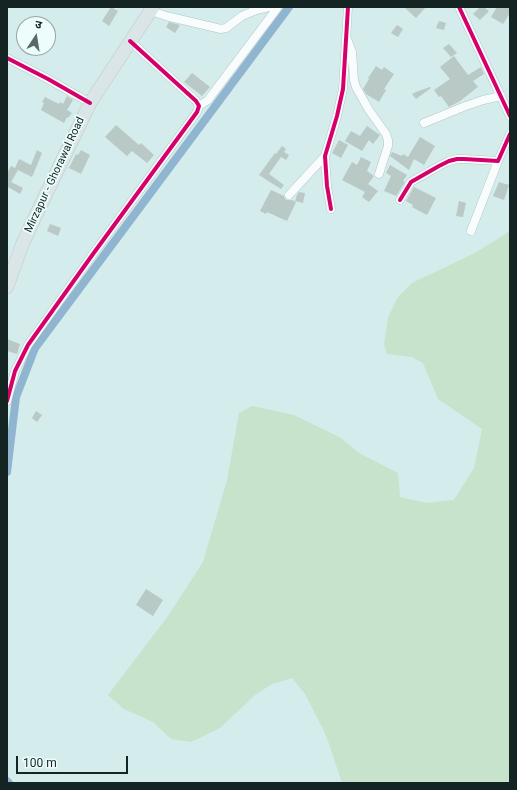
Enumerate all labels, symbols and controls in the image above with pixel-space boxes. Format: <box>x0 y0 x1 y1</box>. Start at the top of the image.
north arrow <box>16 16 56 56</box>
text: उ <box>34 18 43 32</box>
street label: Mirzapur - Ghorawal Road <box>22 115 88 235</box>
scale bar <box>18 748 130 774</box>
text: 100 m <box>23 756 57 770</box>

